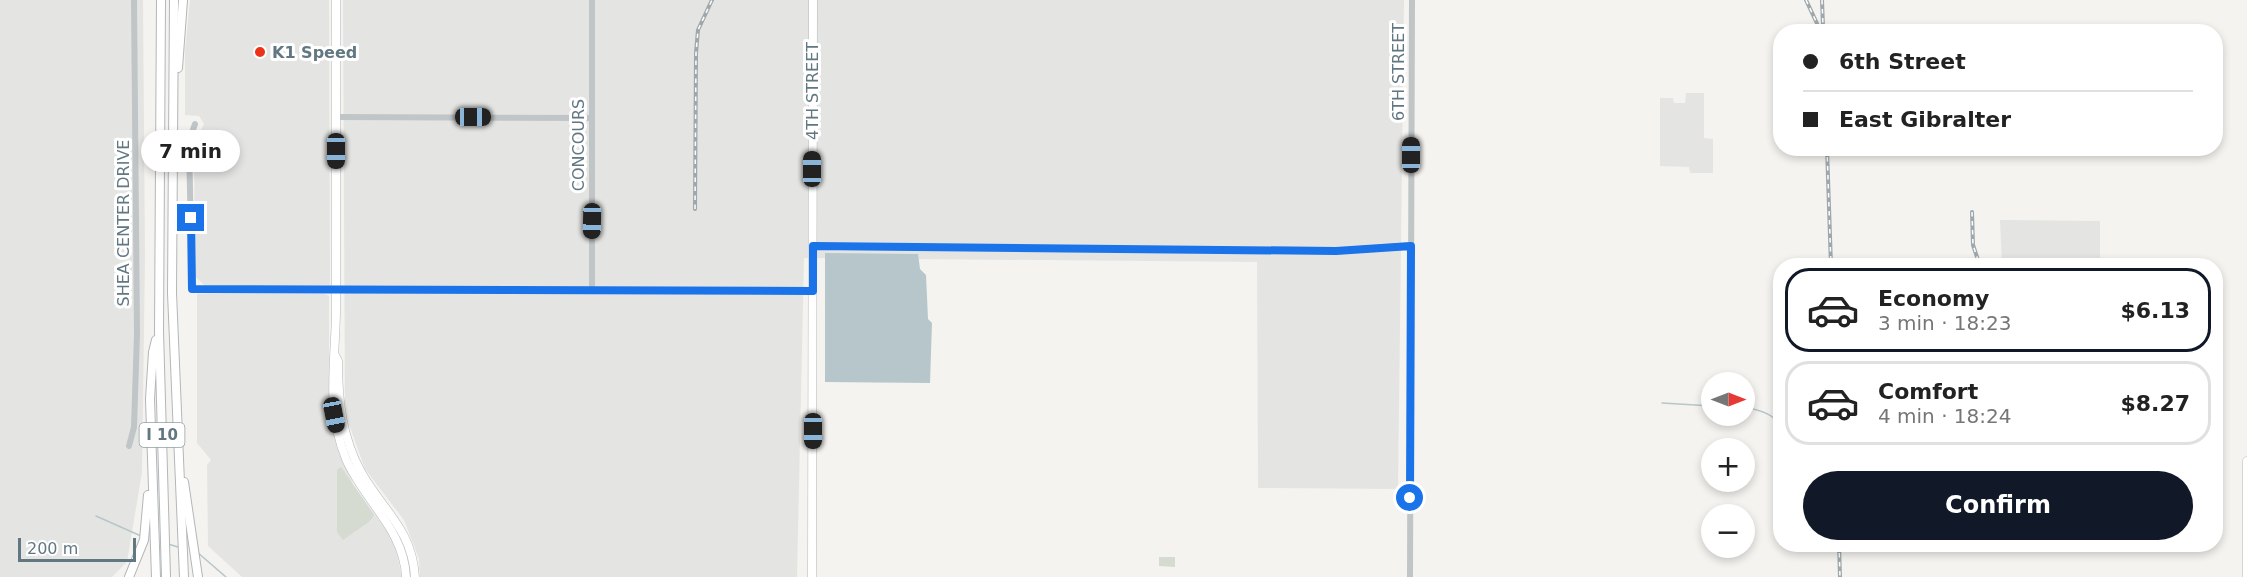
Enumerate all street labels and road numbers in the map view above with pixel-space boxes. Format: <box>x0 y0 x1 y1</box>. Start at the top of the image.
street label: 6TH STREET <box>1389 23 1408 121</box>
street label: 4TH STREET <box>803 42 822 140</box>
street label: CONCOURS <box>569 99 588 191</box>
street label: SHEA CENTER DRIVE <box>114 140 133 306</box>
road number: I 10 <box>140 423 184 447</box>

